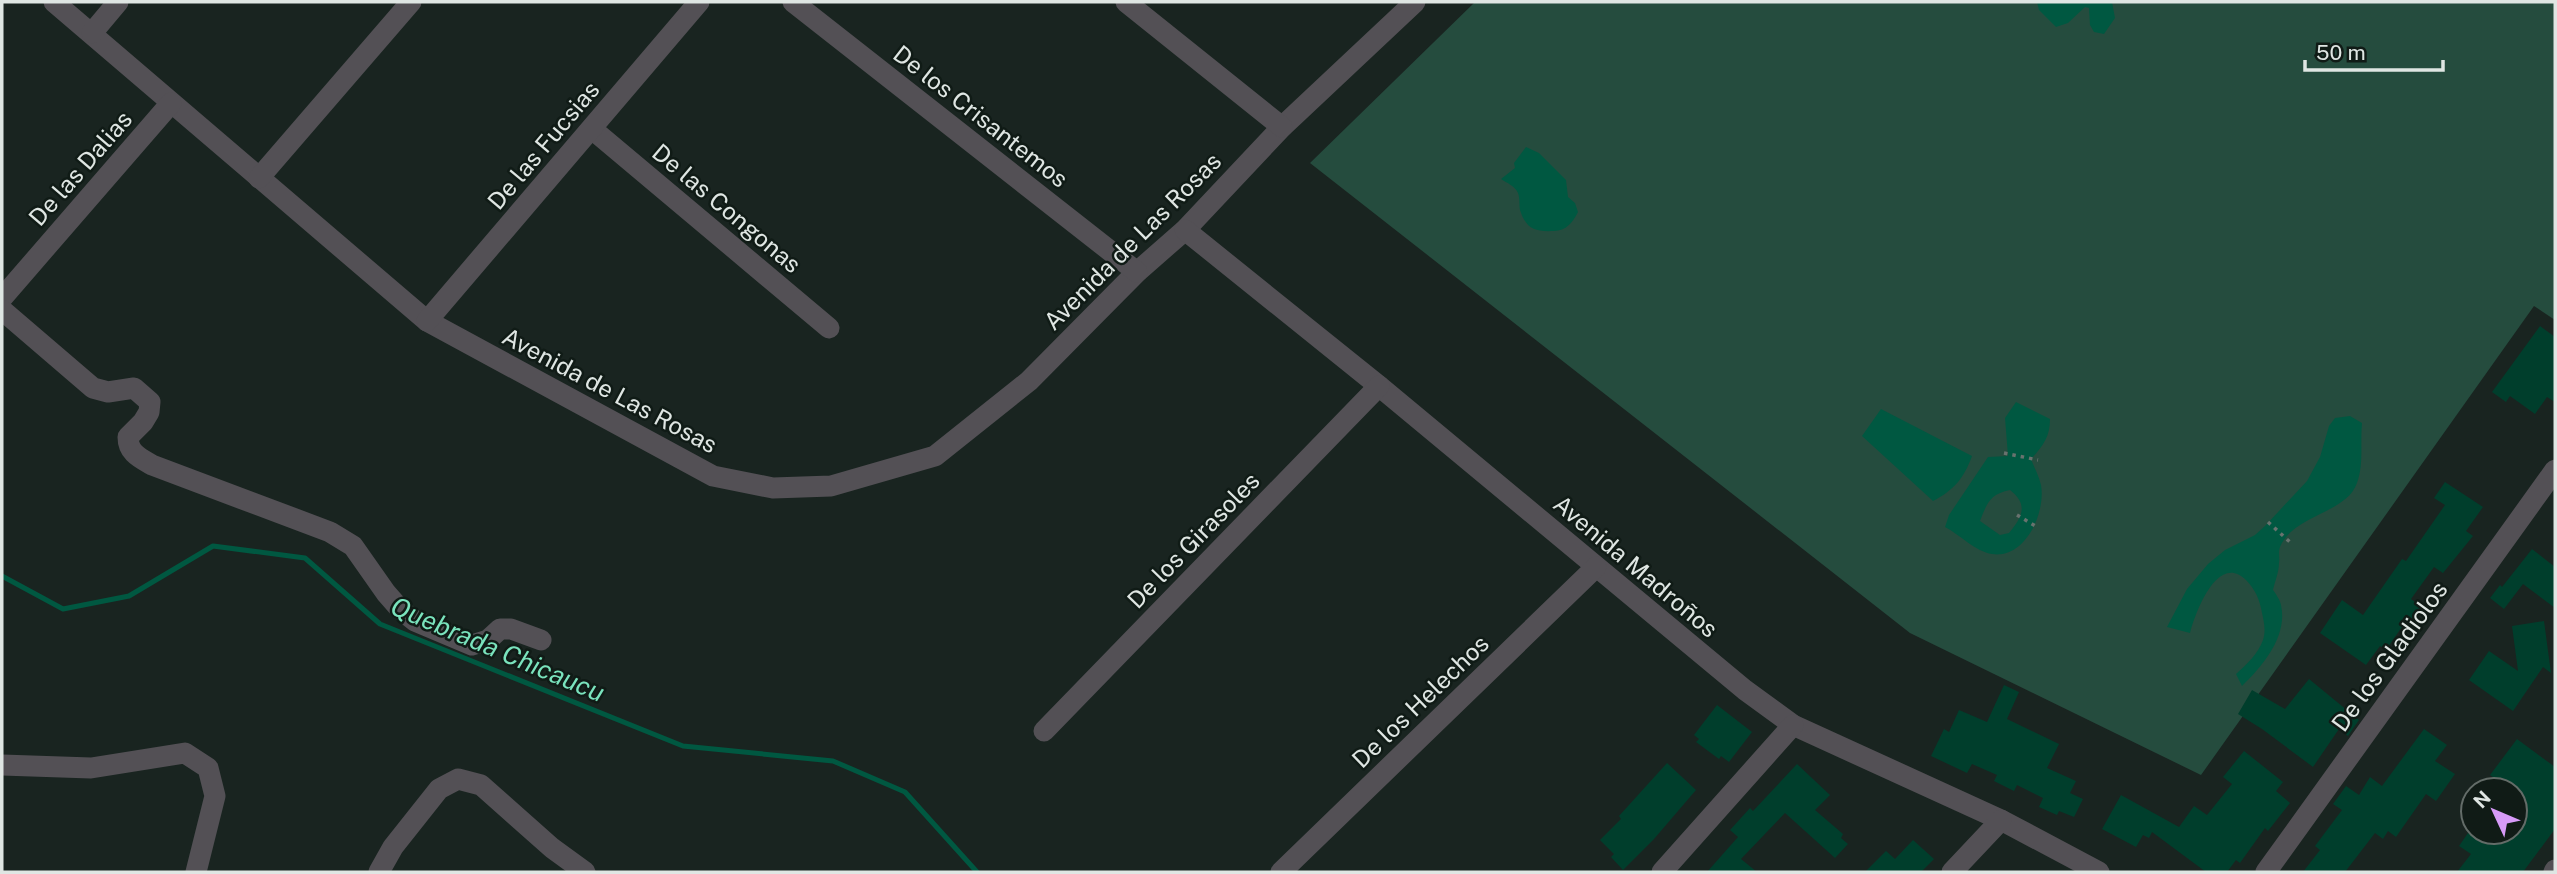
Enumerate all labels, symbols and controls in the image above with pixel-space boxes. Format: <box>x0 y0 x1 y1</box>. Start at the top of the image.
scale bar <box>2305 28 2443 72</box>
street label: De los Crisantemos <box>888 39 1074 193</box>
text: 50 m <box>2316 40 2366 65</box>
street label: De las Fucsias <box>481 75 605 215</box>
street label: De las Dalias <box>23 105 137 231</box>
street label: De las Congonas <box>647 138 807 278</box>
street label: Avenida de Las Rosas <box>1038 147 1226 335</box>
street label: Avenida de Las Rosas <box>498 322 722 458</box>
street label: De los Girasoles <box>1121 466 1265 614</box>
street label: Avenida Madroños <box>1548 489 1724 643</box>
street label: De los Gladiolos <box>2325 576 2453 736</box>
water label: Quebrada Chicaucu <box>386 590 610 708</box>
street label: De los Helechos <box>1346 629 1494 773</box>
north arrow <box>2459 776 2529 846</box>
text: N <box>2469 786 2495 812</box>

